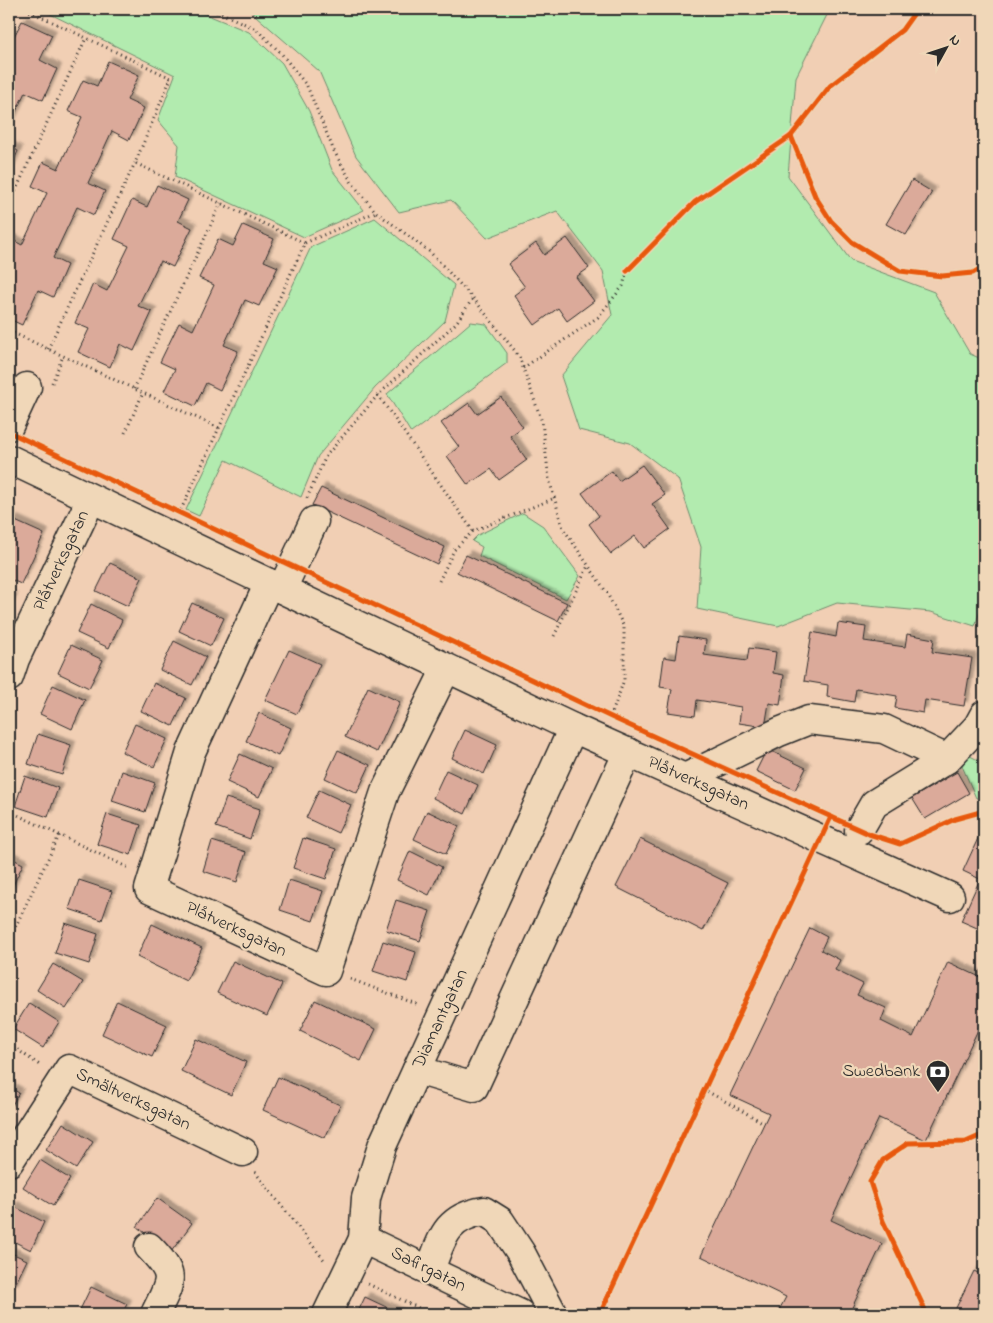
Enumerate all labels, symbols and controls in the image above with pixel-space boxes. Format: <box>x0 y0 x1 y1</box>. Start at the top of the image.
north arrow <box>920 22 970 72</box>
text: N <box>944 30 966 51</box>
street label: Plåtverksgatan <box>27 506 98 616</box>
street label: Plåtverksgatan <box>643 750 753 819</box>
street label: Plåtverksgatan <box>181 895 291 966</box>
street label: Diamantgatan <box>406 965 476 1074</box>
place label: Swedbank <box>842 1059 920 1085</box>
bank icon: Swedbank <box>925 1059 951 1093</box>
street label: Smältverksgatan <box>71 1062 195 1139</box>
street label: Safirgatan <box>385 1241 470 1300</box>

